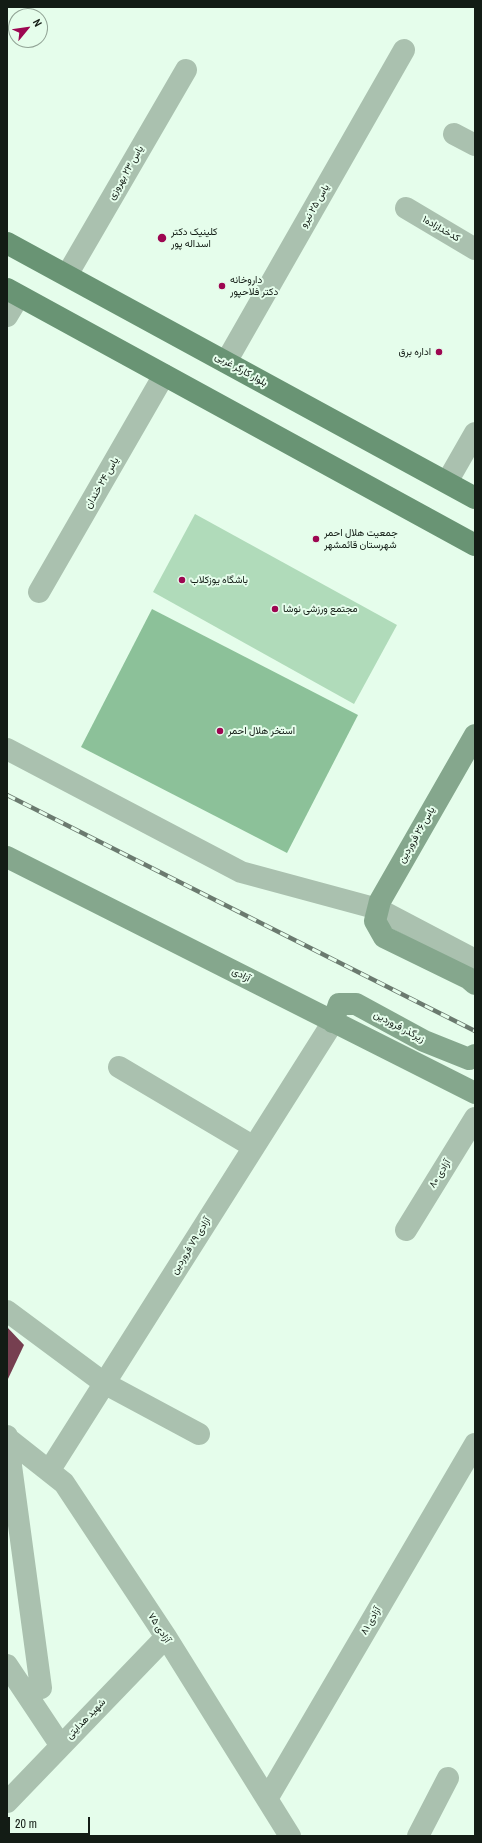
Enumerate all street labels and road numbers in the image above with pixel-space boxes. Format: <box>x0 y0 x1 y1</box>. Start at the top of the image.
street label: یاس ۲۳ بهروزی <box>106 144 146 202</box>
street label: یاس ۲۵ نیرو <box>298 182 332 230</box>
street label: کدخدازاده۱ <box>420 213 462 245</box>
street label: بلوار کارگر غربی <box>213 351 269 389</box>
street label: یاس ۲۴ خندان <box>82 455 122 511</box>
street label: یاس ۲۶ فروردین <box>396 805 438 865</box>
street label: آزادی <box>230 965 252 985</box>
street label: زیرگذر فروردین <box>371 1009 427 1045</box>
street label: آزادی ۸۰ <box>427 1157 453 1191</box>
street label: آزادی ۷۹ فروردین <box>169 1215 213 1277</box>
street label: آزادی ۸۱ <box>358 1605 384 1637</box>
street label: آزادی ۷۵ <box>145 1611 173 1645</box>
street label: شهید هدایتی <box>64 1696 108 1742</box>

